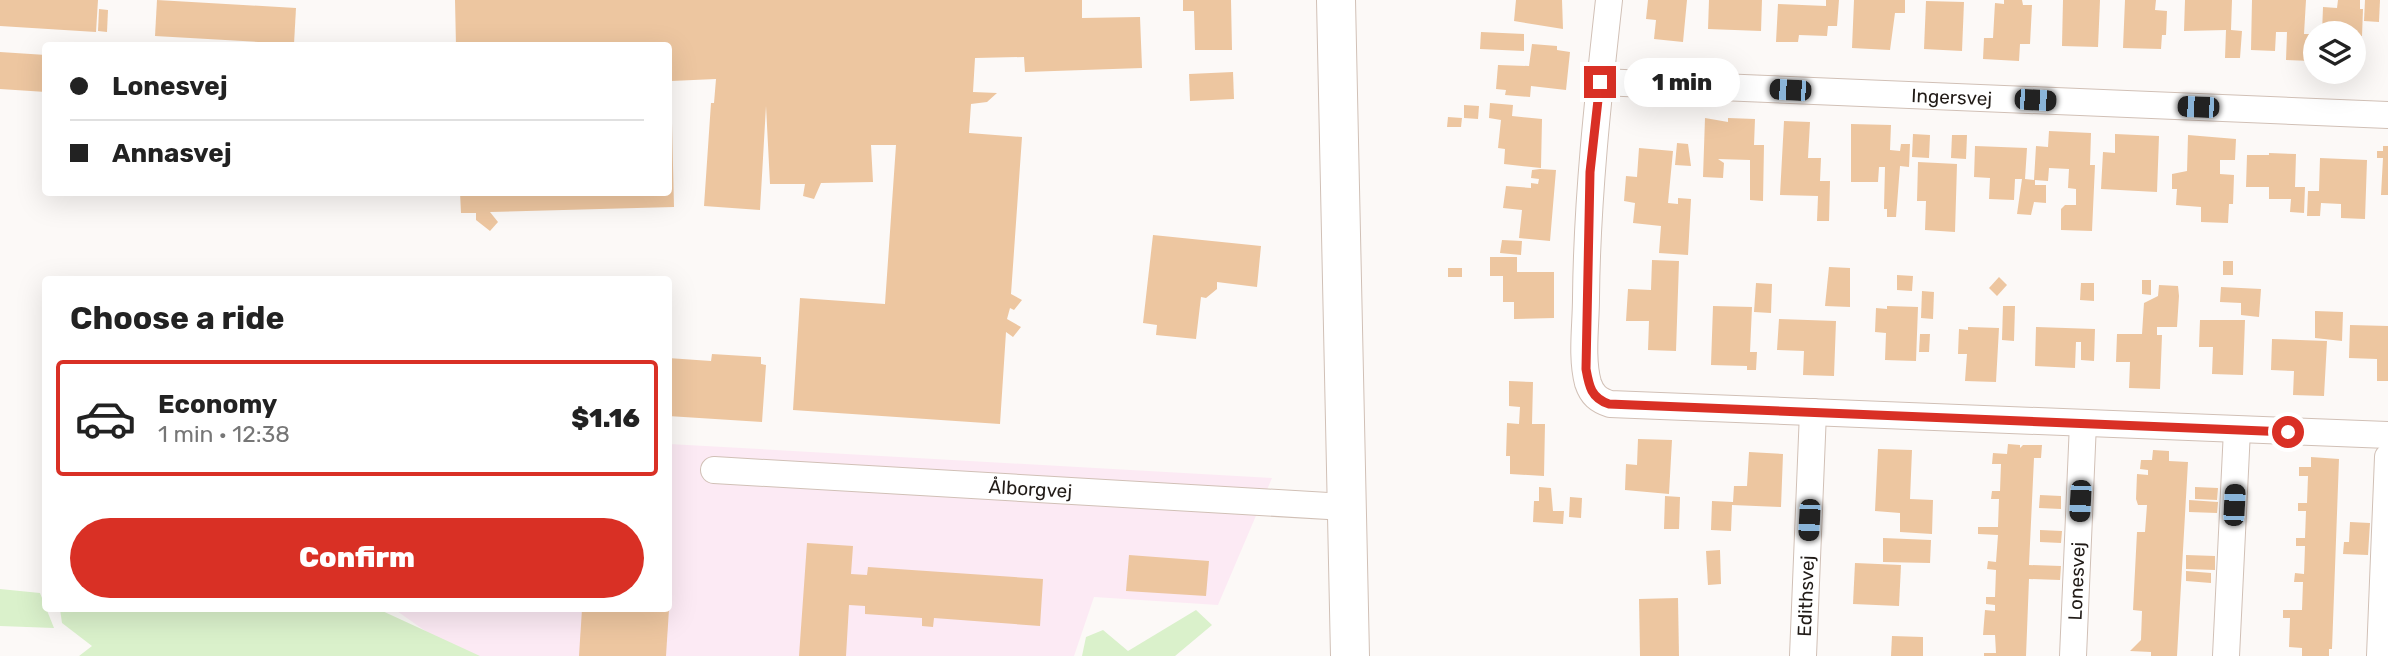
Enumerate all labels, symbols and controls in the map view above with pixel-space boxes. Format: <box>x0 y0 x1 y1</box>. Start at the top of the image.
map controls <box>2303 21 2366 84</box>
button: layers <box>2303 21 2366 84</box>
callout: 1 min <box>1624 57 1740 106</box>
route end <box>1584 66 1616 98</box>
text: 1 min <box>1652 68 1712 96</box>
text: Lonesvej <box>112 71 228 102</box>
car <box>1769 78 1812 102</box>
street label: Ingersvej <box>1911 84 1993 110</box>
car <box>2014 88 2057 112</box>
car <box>2177 96 2220 118</box>
text: Annasvej <box>112 138 232 169</box>
text: Choose a ride <box>70 299 284 337</box>
icon: car <box>74 387 137 450</box>
text: Economy <box>158 389 277 420</box>
text: $1.16 <box>571 403 640 434</box>
route start <box>2272 416 2304 448</box>
text: 1 min · 12:38 <box>158 420 290 448</box>
street label: Ålborgvej <box>988 475 1073 503</box>
car <box>2069 479 2092 523</box>
car <box>2223 483 2246 527</box>
car <box>1798 498 1821 542</box>
button: Confirm <box>70 518 644 598</box>
street label: Lonesvej <box>2064 541 2090 621</box>
street label: Edithsvej <box>1793 555 1819 637</box>

